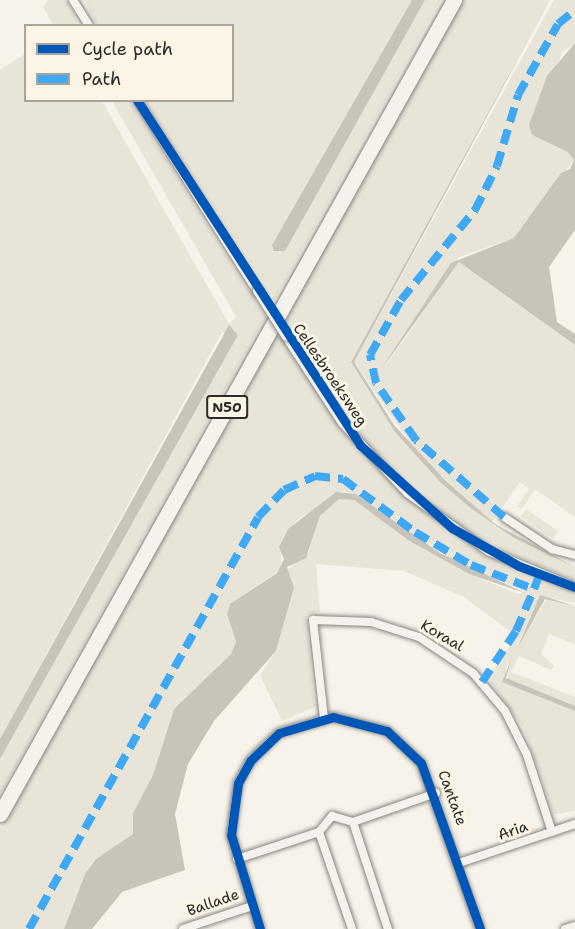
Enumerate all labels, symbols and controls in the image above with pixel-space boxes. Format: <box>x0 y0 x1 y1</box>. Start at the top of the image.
legend <box>24 24 234 102</box>
text: Cycle path <box>82 37 173 61</box>
text: Path <box>82 67 121 91</box>
street label: Cellesbroeksweg <box>289 320 371 430</box>
road number: N50 <box>206 396 248 418</box>
street label: Koraal <box>417 616 467 656</box>
street label: Cantate <box>434 768 470 828</box>
street label: Aria <box>496 818 530 844</box>
street label: Ballade <box>185 886 241 920</box>

